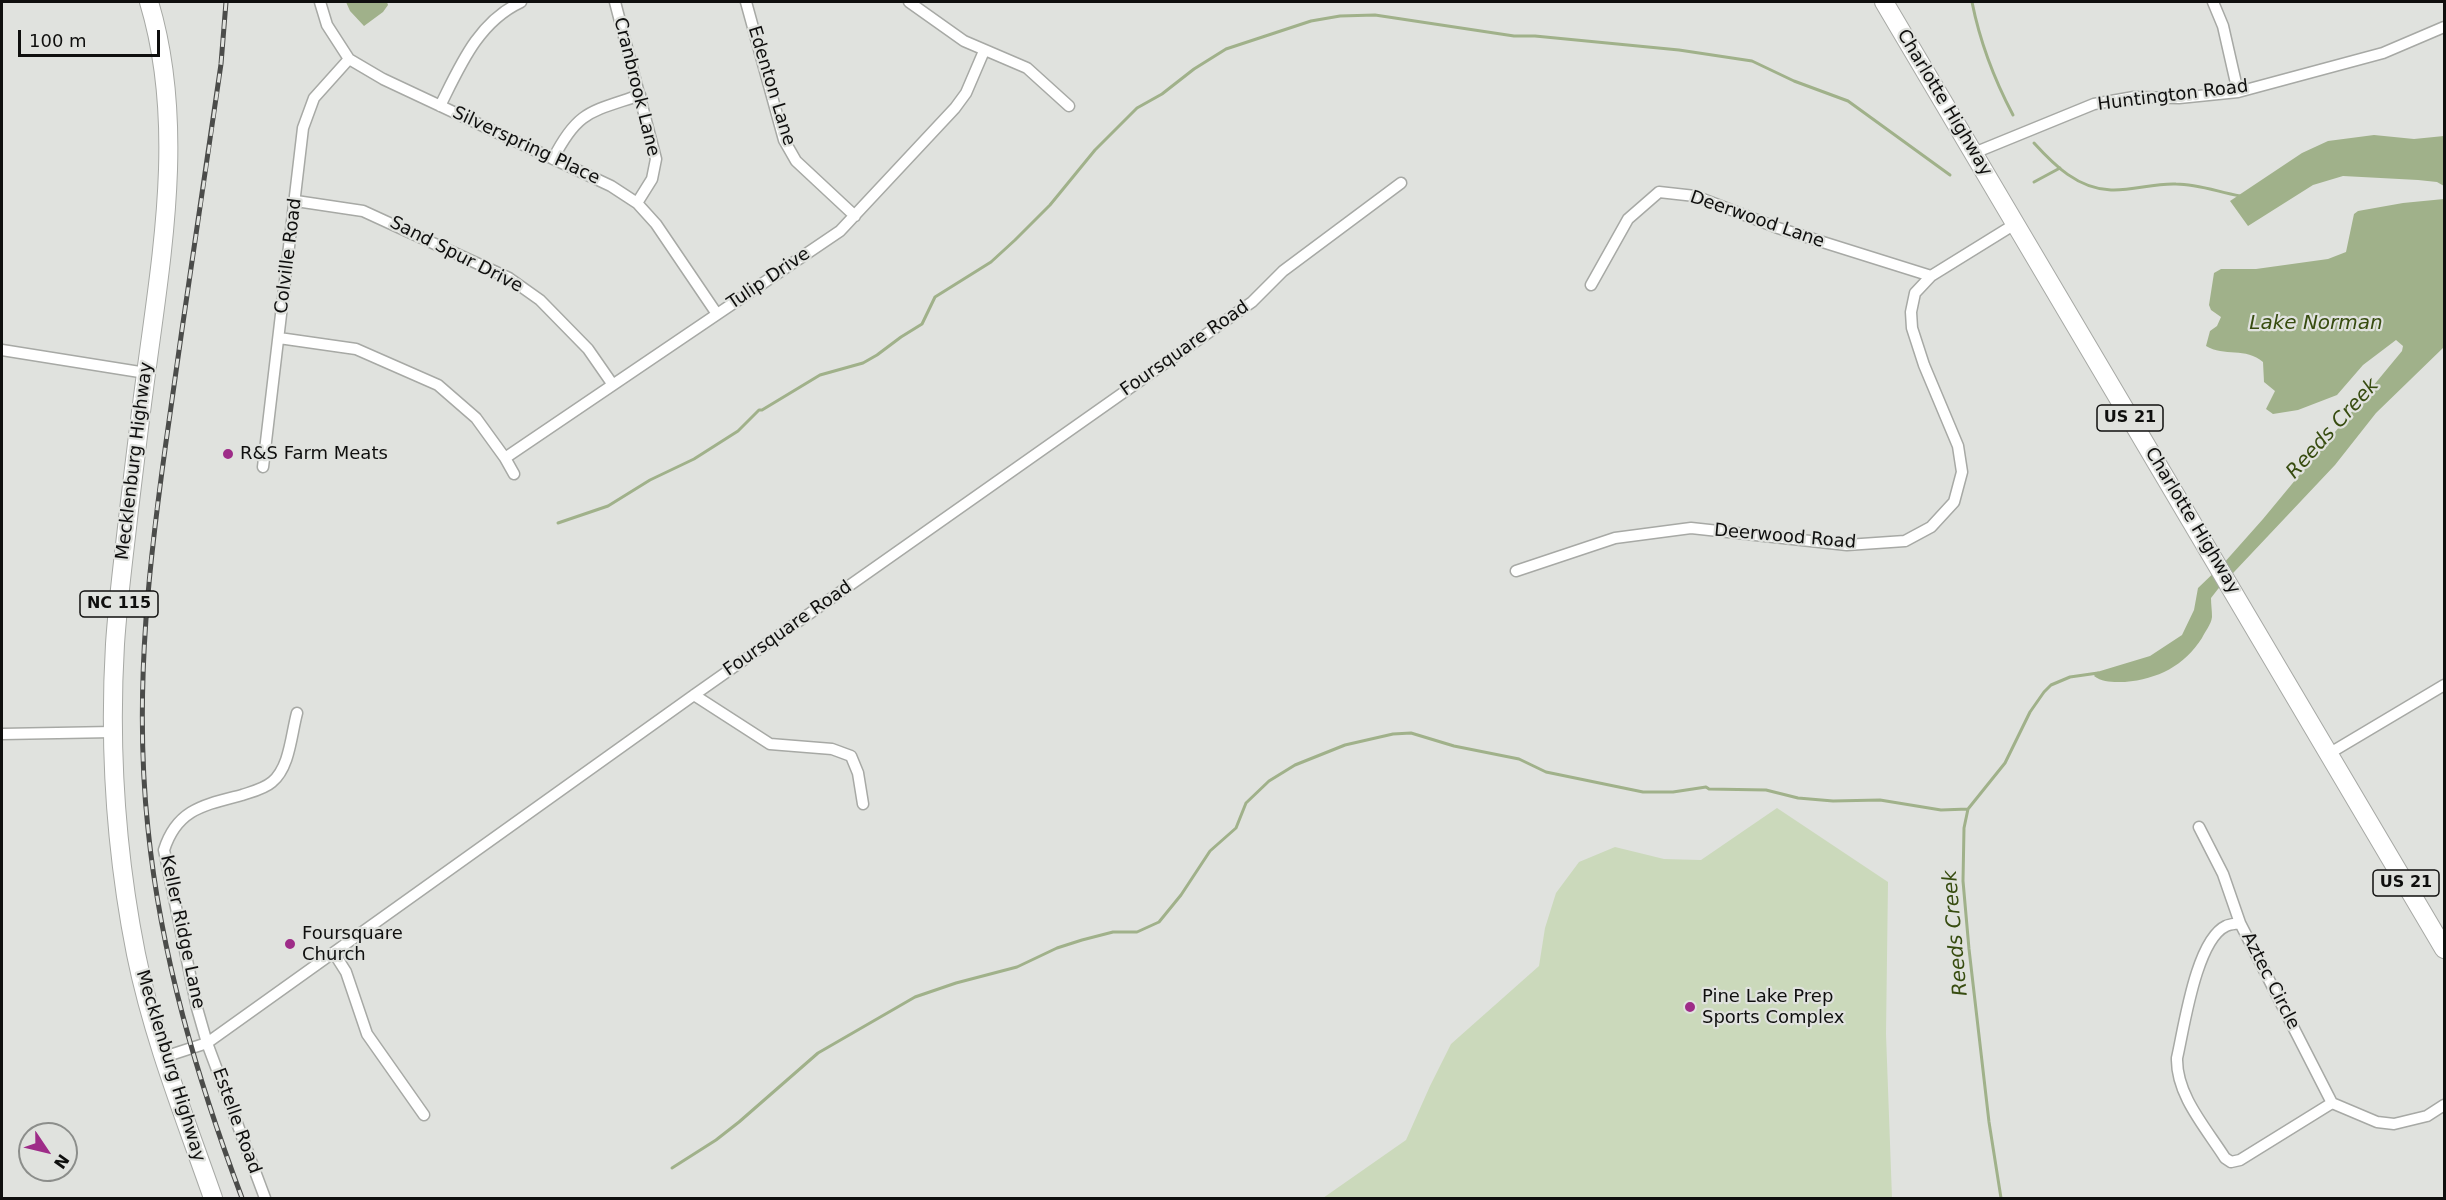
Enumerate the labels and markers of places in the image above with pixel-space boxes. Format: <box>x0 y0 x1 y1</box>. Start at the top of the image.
place label: R&S Farm Meats <box>240 443 388 465</box>
marker: R&S Farm Meats <box>221 447 235 461</box>
place label: Foursquare Church <box>302 923 403 966</box>
marker: Foursquare Church <box>283 937 297 951</box>
place label: Pine Lake Prep Sports Complex <box>1702 986 1844 1028</box>
marker: Pine Lake Prep Sports Complex <box>1683 1000 1697 1014</box>

